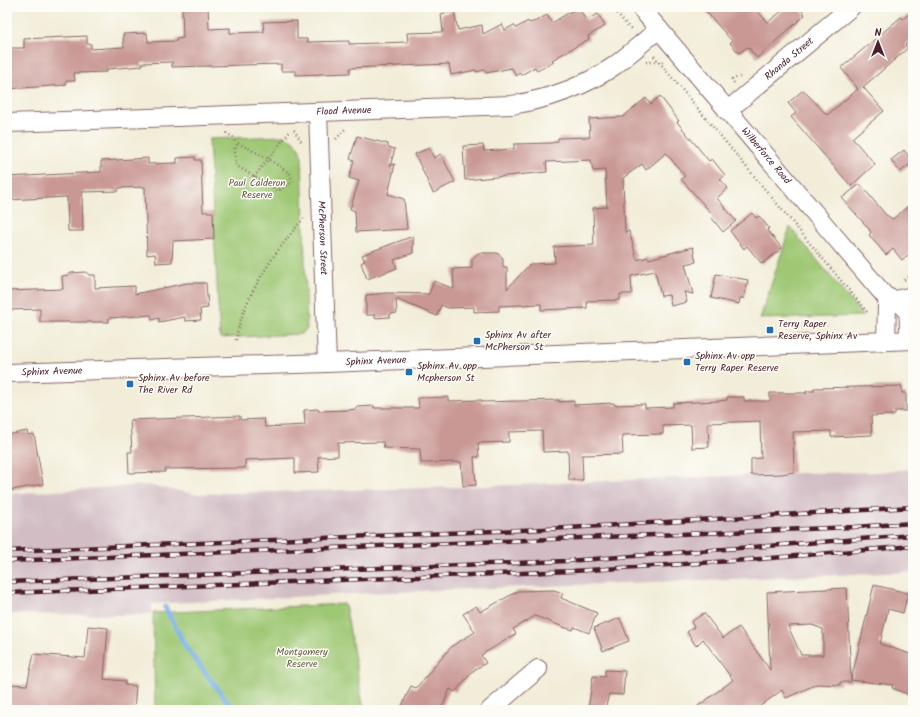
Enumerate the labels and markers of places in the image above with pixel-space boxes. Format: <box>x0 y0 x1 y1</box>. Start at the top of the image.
place label: Terry Raper Reserve, Sphinx Av <box>778 316 858 344</box>
marker: Terry Raper Reserve, Sphinx Av <box>765 325 775 335</box>
place label: Sphinx Av after McPherson St <box>485 327 552 355</box>
marker: Sphinx Av after McPherson St <box>472 336 482 346</box>
place label: Sphinx Av opp Terry Raper Reserve <box>695 348 779 376</box>
marker: Sphinx Av opp Terry Raper Reserve <box>682 357 692 367</box>
place label: Sphinx Av opp Mcpherson St <box>417 358 477 386</box>
marker: Sphinx Av opp Mcpherson St <box>404 367 414 377</box>
place label: Sphinx Av before The River Rd <box>138 370 210 398</box>
marker: Sphinx Av before The River Rd <box>125 379 135 389</box>

